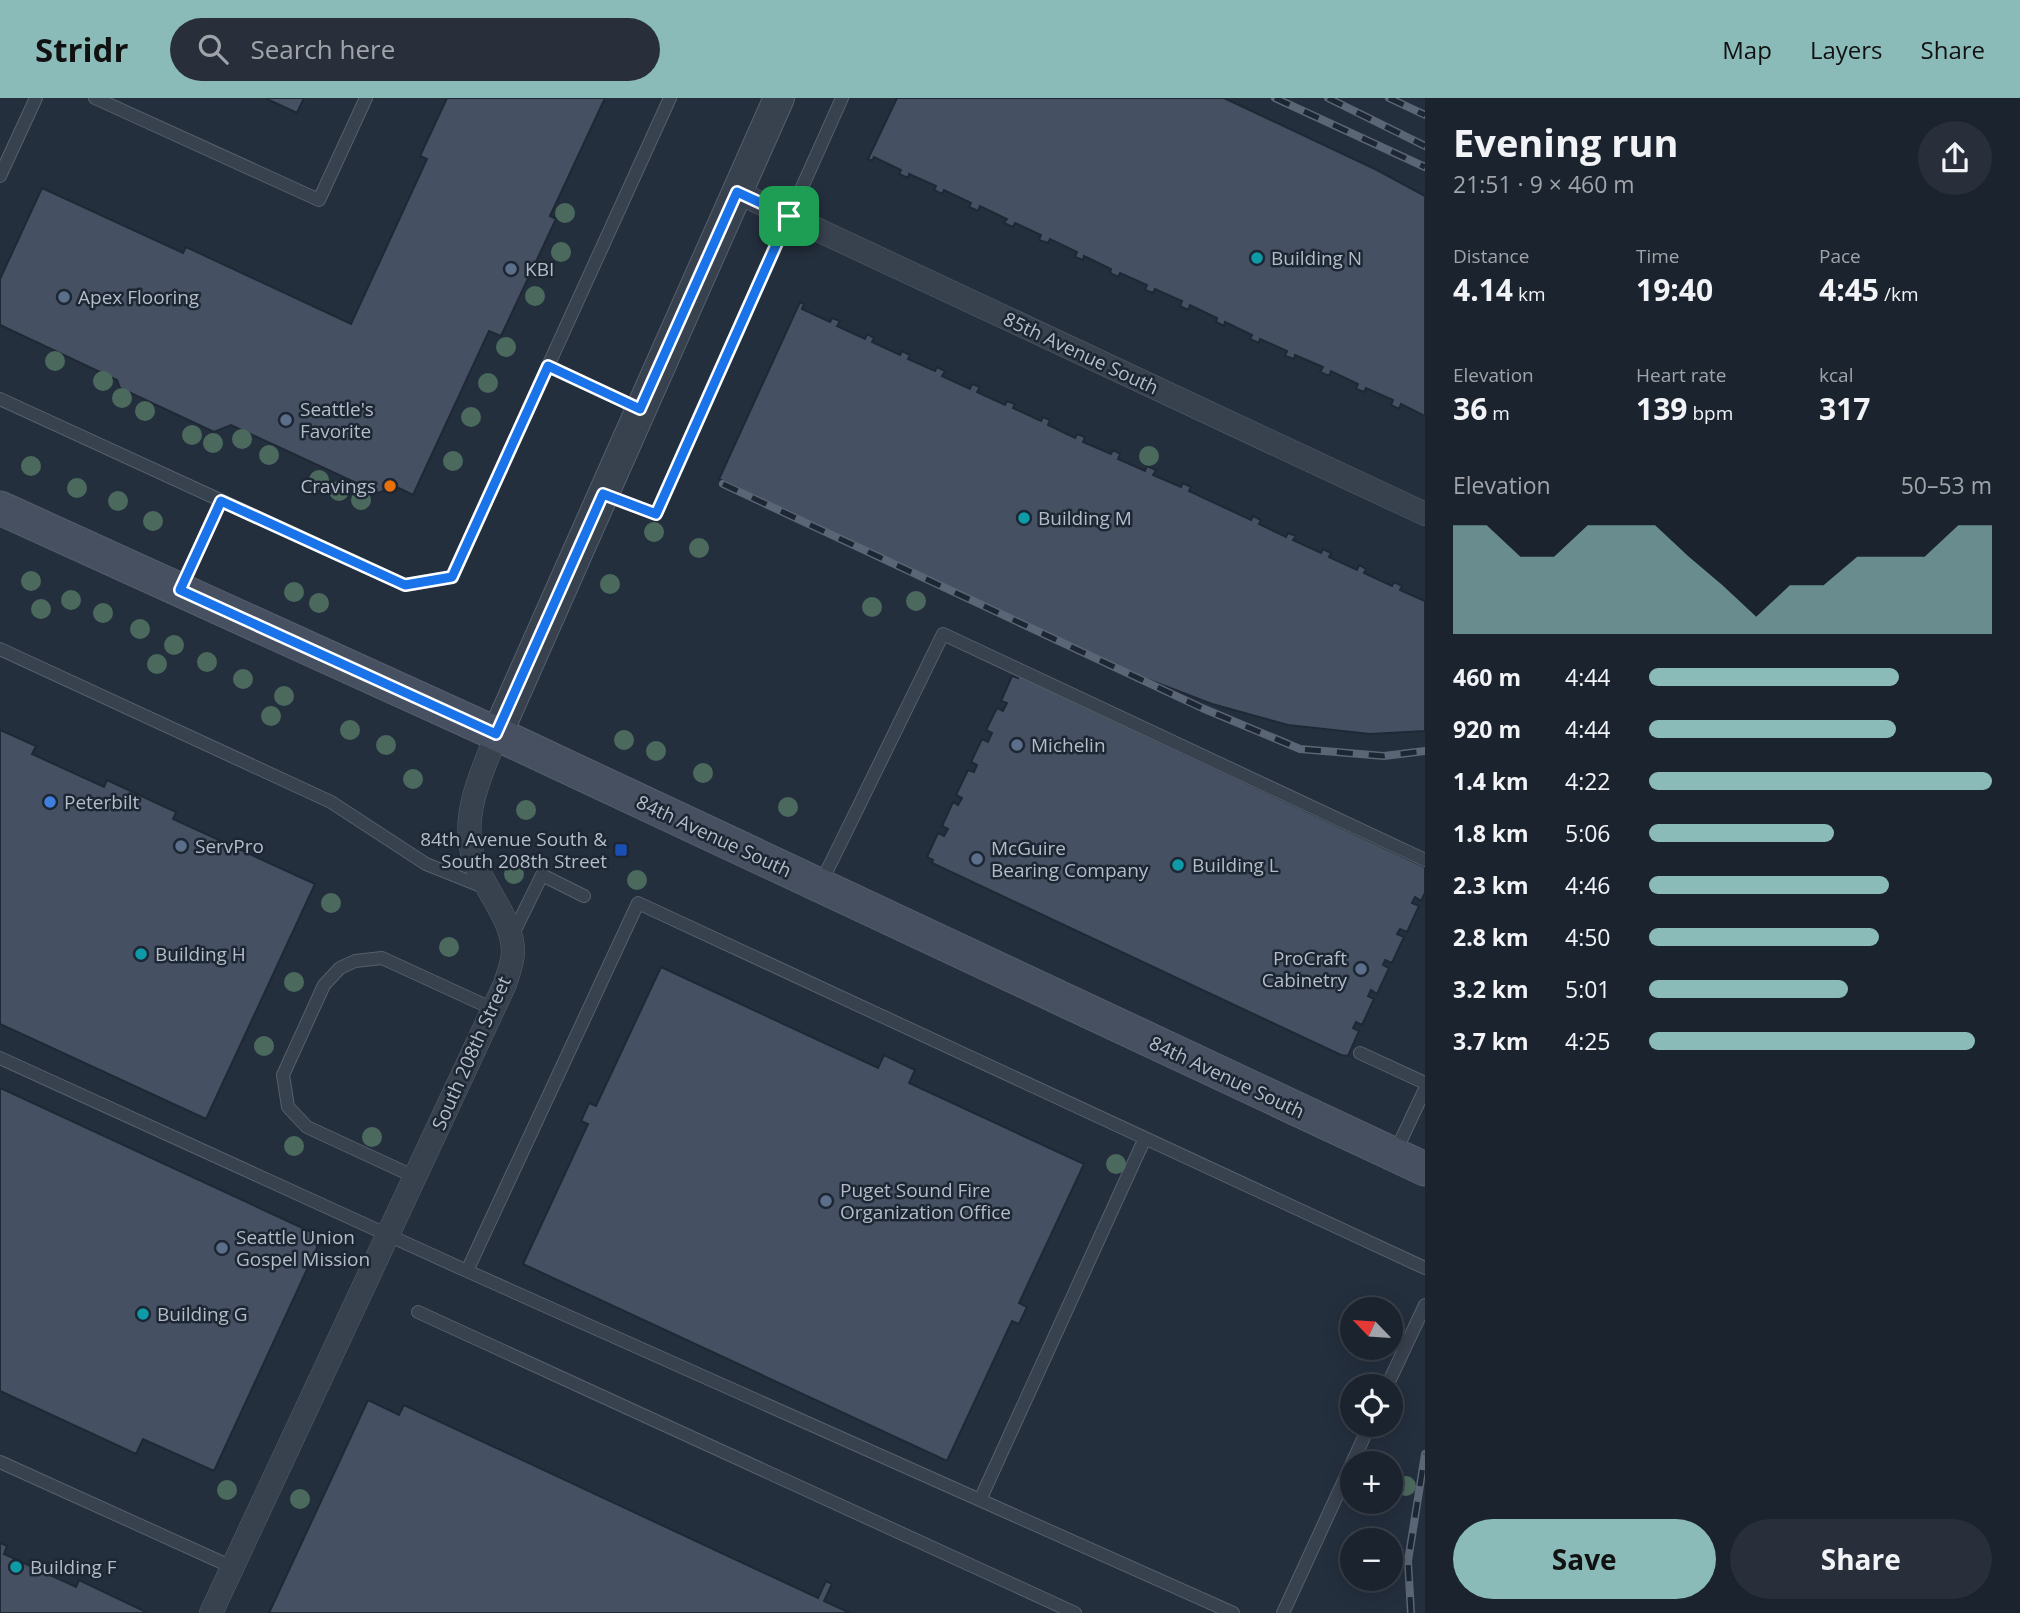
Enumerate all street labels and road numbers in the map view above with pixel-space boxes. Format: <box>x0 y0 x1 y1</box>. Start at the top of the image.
street label: 85th Avenue South <box>999 306 1163 400</box>
street label: 84th Avenue South <box>632 789 796 883</box>
street label: South 208th Street <box>425 972 517 1134</box>
street label: 84th Avenue South <box>1145 1030 1309 1124</box>

